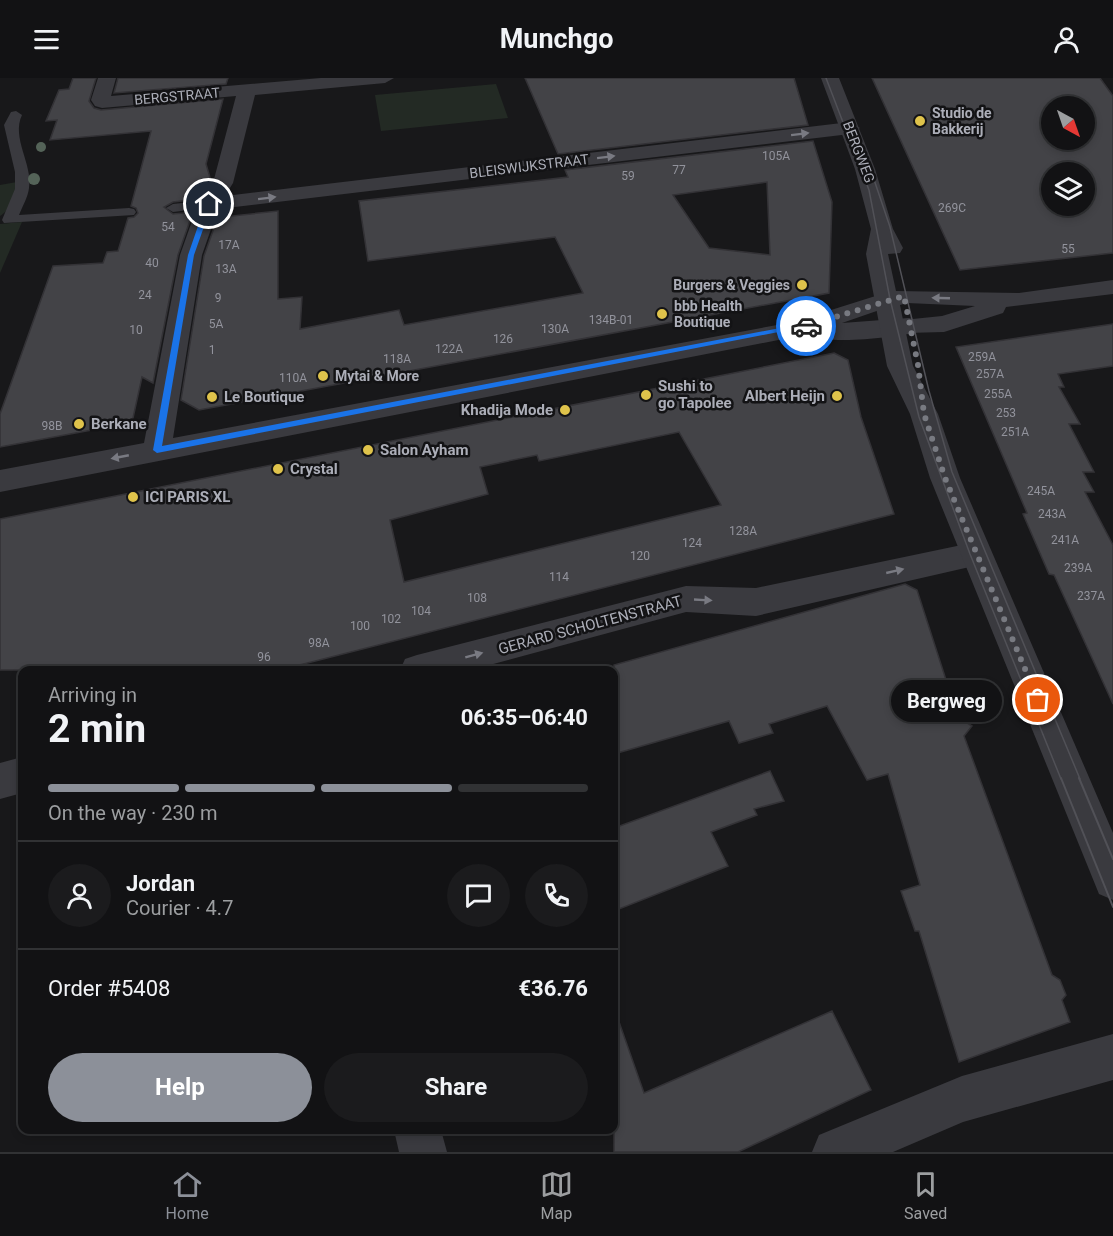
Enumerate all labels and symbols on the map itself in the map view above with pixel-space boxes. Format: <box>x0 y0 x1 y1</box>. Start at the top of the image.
street label: BERGSTRAAT <box>134 84 221 108</box>
north arrow <box>1041 96 1095 150</box>
place label: Studio de Bakkerij <box>932 105 992 137</box>
marker: Studio de Bakkerij <box>913 114 927 128</box>
street label: BERGWEG <box>840 119 878 185</box>
one-way arrow <box>791 129 810 139</box>
house number: 105A <box>762 149 790 163</box>
street label: BLEISWIJKSTRAAT <box>468 151 590 181</box>
one-way arrow <box>597 152 616 162</box>
house number: 77 <box>672 163 686 177</box>
house number: 59 <box>621 169 635 183</box>
pin <box>183 178 234 229</box>
one-way arrow <box>257 193 276 202</box>
house number: 269C <box>938 201 966 215</box>
house number: 54 <box>161 220 175 234</box>
house number: 17A <box>218 238 240 252</box>
house number: 55 <box>1061 242 1075 256</box>
house number: 40 <box>145 256 159 270</box>
house number: 13A <box>215 262 237 276</box>
place label: Burgers & Veggies <box>673 277 790 293</box>
marker: Burgers & Veggies <box>795 278 809 292</box>
house number: 24 <box>138 288 152 302</box>
house number: 9 <box>215 291 221 305</box>
one-way arrow <box>931 293 950 302</box>
courier <box>776 296 836 356</box>
place label: bbb Health Boutique <box>674 298 742 330</box>
marker: bbb Health Boutique <box>655 307 669 321</box>
house number: 134B-01 <box>589 313 633 327</box>
house number: 5A <box>209 317 223 331</box>
house number: 130A <box>541 322 569 336</box>
house number: 10 <box>129 323 143 337</box>
house number: 126 <box>493 332 513 346</box>
house number: 122A <box>435 342 463 356</box>
house number: 1 <box>209 343 215 357</box>
house number: 259A <box>968 350 996 364</box>
house number: 118A <box>383 352 411 366</box>
house number: 257A <box>976 367 1004 381</box>
place label: Mytai & More <box>335 368 420 384</box>
marker: Mytai & More <box>316 369 330 383</box>
house number: 110A <box>279 371 307 385</box>
place label: Sushi to go Tapolee <box>658 377 732 412</box>
place label: Albert Heijn <box>745 387 825 405</box>
house number: 255A <box>984 387 1012 401</box>
place label: Le Boutique <box>224 388 304 406</box>
marker: Sushi to go Tapolee <box>639 388 653 402</box>
marker: Albert Heijn <box>830 389 844 403</box>
marker: Le Boutique <box>205 390 219 404</box>
place label: Khadija Mode <box>461 401 553 419</box>
marker: Khadija Mode <box>558 403 572 417</box>
house number: 253 <box>996 406 1016 420</box>
place label: Berkane <box>91 415 147 433</box>
marker: Berkane <box>72 417 86 431</box>
house number: 98B <box>42 419 62 433</box>
house number: 251A <box>1001 425 1029 439</box>
place label: Salon Ayham <box>380 441 469 459</box>
marker: Salon Ayham <box>361 443 375 457</box>
one-way arrow <box>110 453 129 462</box>
place label: Crystal <box>290 460 338 478</box>
marker: Crystal <box>271 462 285 476</box>
house number: 245A <box>1027 484 1055 498</box>
place label: ICI PARIS XL <box>145 488 230 506</box>
marker: ICI PARIS XL <box>126 490 140 504</box>
house number: 243A <box>1038 507 1066 521</box>
house number: 128A <box>729 524 757 538</box>
house number: 241A <box>1051 533 1079 547</box>
house number: 124 <box>682 536 702 550</box>
house number: 120 <box>630 549 650 563</box>
house number: 239A <box>1064 561 1092 575</box>
one-way arrow <box>885 565 904 575</box>
house number: 114 <box>549 570 569 584</box>
house number: 237A <box>1077 589 1105 603</box>
house number: 108 <box>467 591 487 605</box>
street label: GERARD SCHOLTENSTRAAT <box>496 592 684 658</box>
one-way arrow <box>694 595 713 604</box>
house number: 104 <box>411 604 431 618</box>
house number: 102 <box>381 612 401 626</box>
house number: 100 <box>350 619 370 633</box>
house number: 98A <box>308 636 330 650</box>
house number: 96 <box>257 650 271 664</box>
one-way arrow <box>464 650 483 660</box>
pin <box>1012 674 1063 725</box>
callout: Bergweg <box>891 679 1002 721</box>

